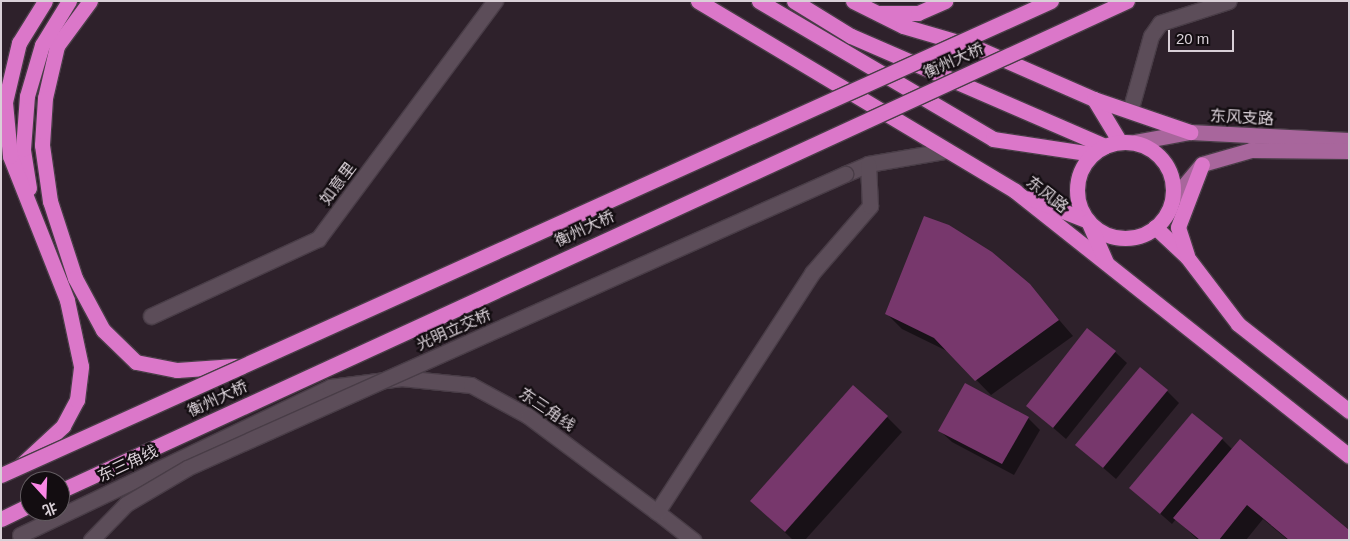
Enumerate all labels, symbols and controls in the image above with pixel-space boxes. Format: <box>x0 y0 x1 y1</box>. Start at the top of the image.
scale bar <box>1170 20 1236 52</box>
text: 20 m <box>1176 30 1209 47</box>
street label: 衡州大桥 <box>921 39 987 83</box>
street label: 东风支路 <box>1210 107 1274 129</box>
street label: 如意里 <box>316 159 360 209</box>
street label: 东风路 <box>1022 173 1072 217</box>
street label: 衡州大桥 <box>552 207 618 251</box>
street label: 光明立交桥 <box>414 305 494 355</box>
street label: 衡州大桥 <box>185 377 251 421</box>
street label: 东三角线 <box>515 384 579 436</box>
street label: 东三角线 <box>95 442 161 486</box>
north arrow <box>20 471 70 521</box>
text: 北 <box>40 499 59 519</box>

